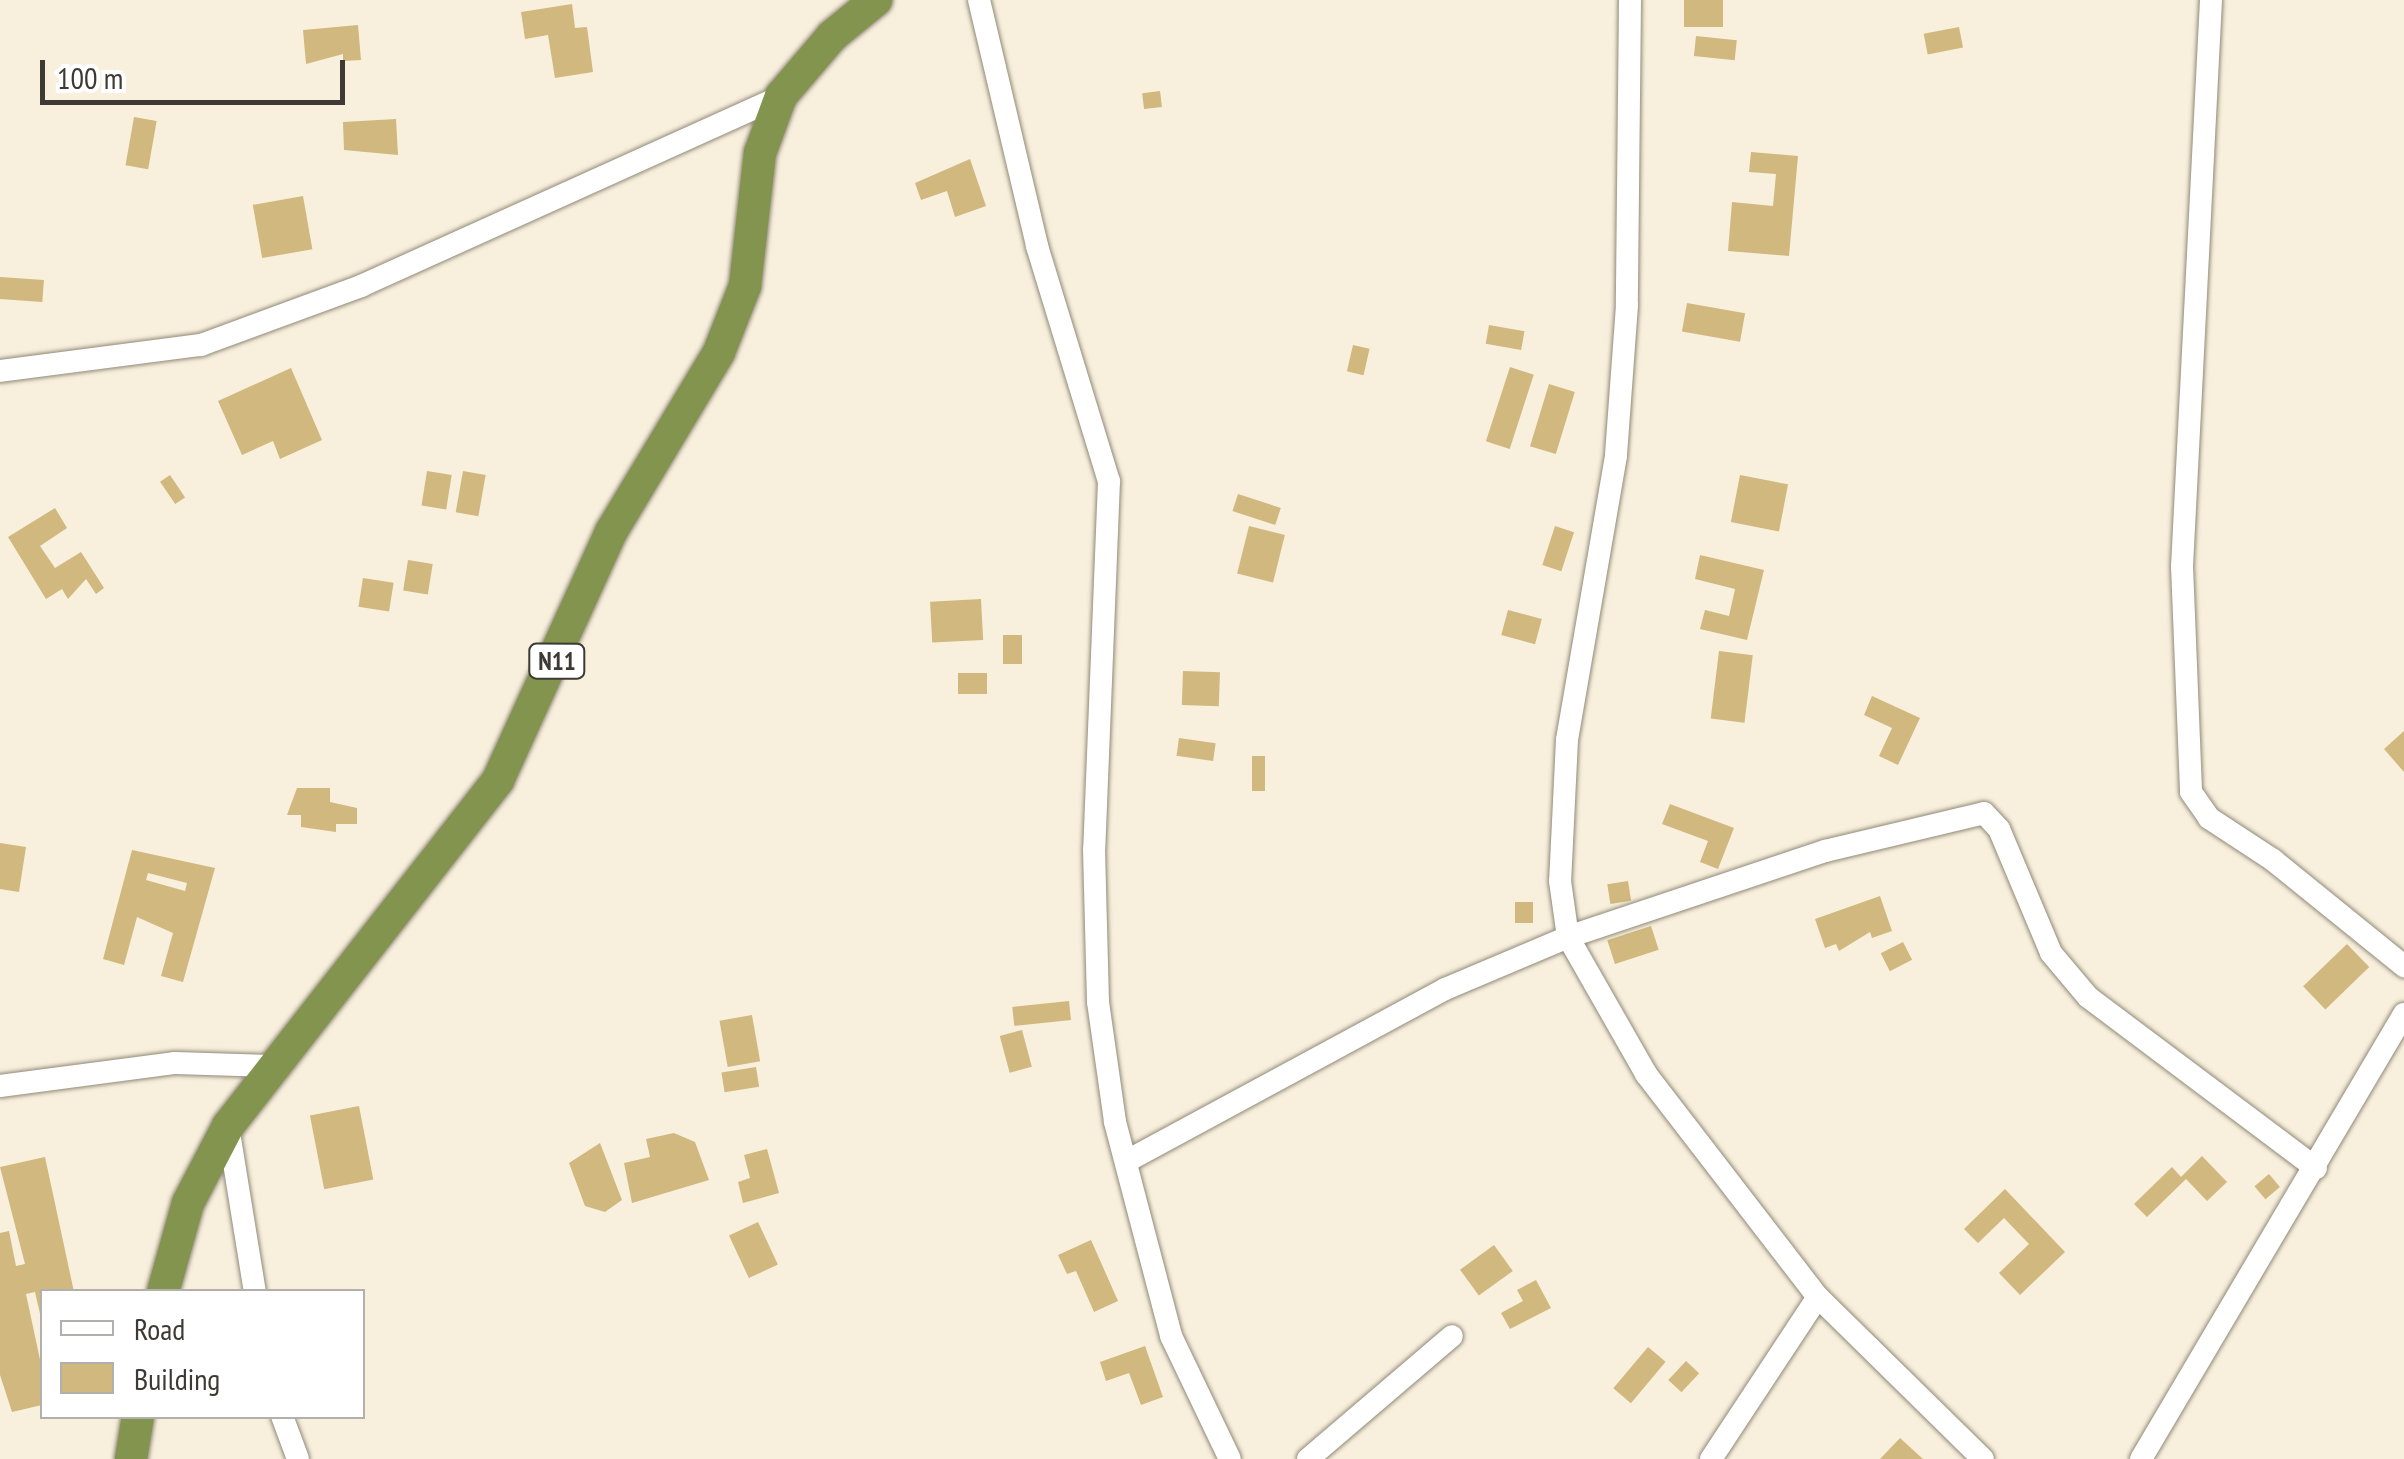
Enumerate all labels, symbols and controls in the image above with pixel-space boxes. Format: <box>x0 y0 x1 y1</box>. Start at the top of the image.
scale bar <box>45 40 350 102</box>
text: 100 m <box>57 58 123 97</box>
road number: N11 <box>527 641 587 681</box>
legend <box>40 1289 365 1419</box>
text: Road <box>134 1309 185 1348</box>
text: Building <box>134 1359 220 1398</box>

